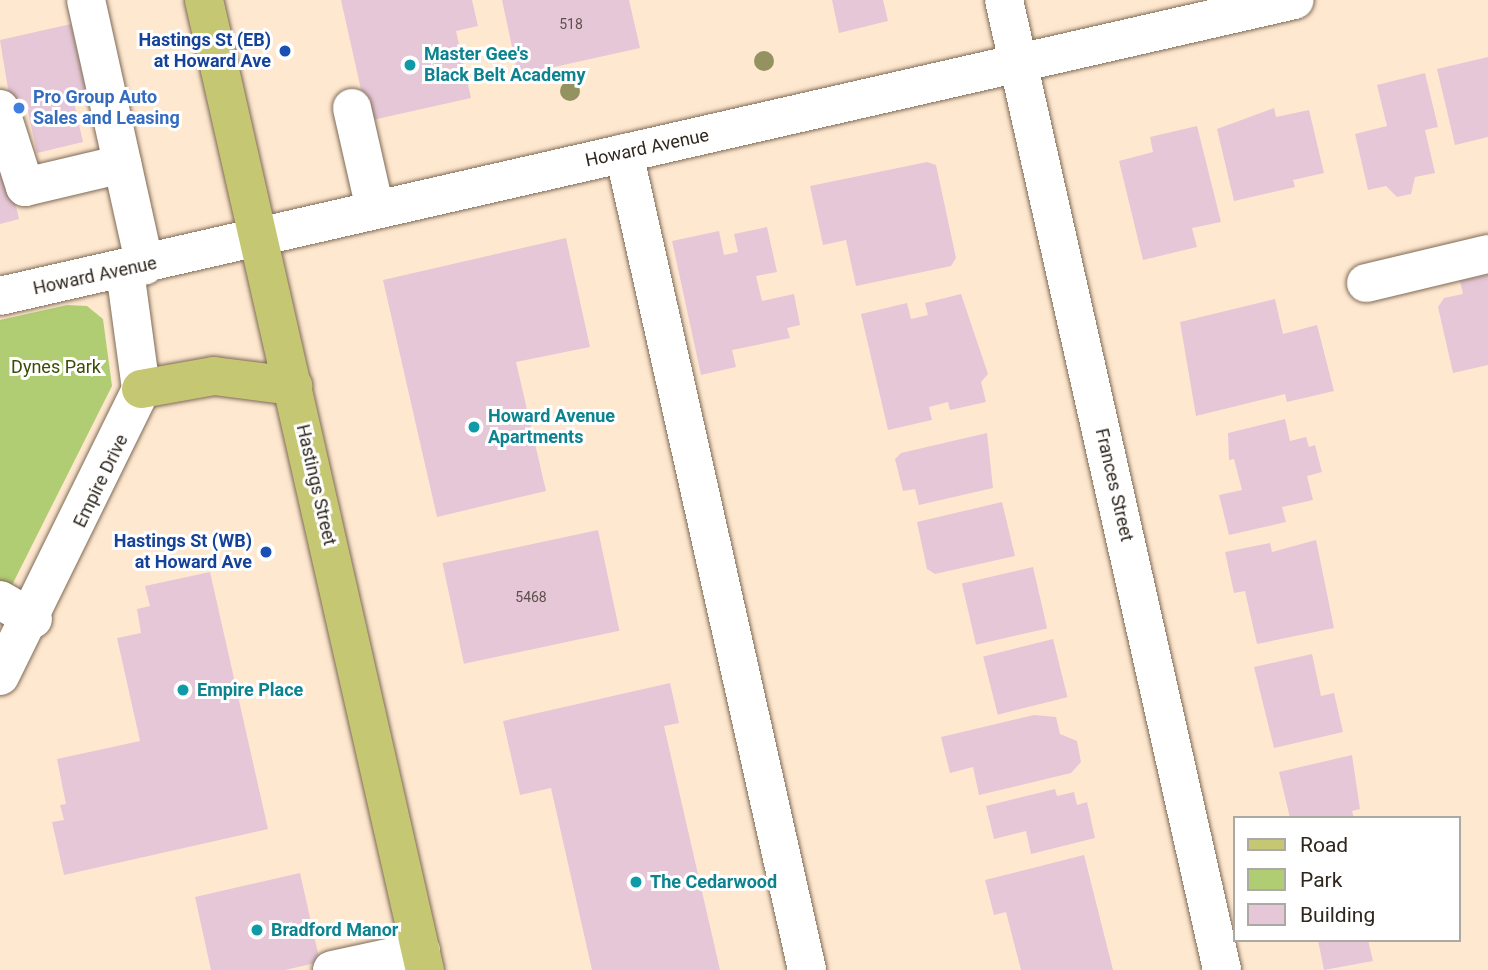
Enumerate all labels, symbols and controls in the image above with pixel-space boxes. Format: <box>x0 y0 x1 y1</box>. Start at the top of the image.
house number: 518 <box>559 16 583 32</box>
place label: Hastings St (EB) at Howard Ave <box>139 30 271 72</box>
marker: Hastings St (EB) at Howard Ave <box>277 43 293 59</box>
place label: Master Gee's Black Belt Academy <box>424 44 585 86</box>
marker: Master Gee's Black Belt Academy <box>402 57 418 73</box>
place label: Pro Group Auto Sales and Leasing <box>33 87 180 130</box>
marker: Pro Group Auto Sales and Leasing <box>11 100 27 116</box>
street label: Howard Avenue <box>583 124 711 172</box>
street label: Howard Avenue <box>31 252 159 300</box>
park label: Dynes Park <box>11 356 101 378</box>
place label: Howard Avenue Apartments <box>488 406 615 448</box>
marker: Howard Avenue Apartments <box>466 419 482 435</box>
street label: Hastings Street <box>292 422 340 548</box>
street label: Frances Street <box>1090 426 1138 544</box>
street label: Empire Drive <box>69 431 133 531</box>
place label: Hastings St (WB) at Howard Ave <box>114 531 252 574</box>
marker: Hastings St (WB) at Howard Ave <box>258 544 274 560</box>
house number: 5468 <box>515 589 547 605</box>
place label: Empire Place <box>197 679 303 701</box>
marker: Empire Place <box>175 682 191 698</box>
legend <box>1232 816 1460 942</box>
text: Road <box>1300 833 1348 857</box>
text: Park <box>1300 868 1342 892</box>
place label: The Cedarwood <box>650 871 777 893</box>
marker: The Cedarwood <box>628 874 644 890</box>
text: Building <box>1300 903 1375 927</box>
place label: Bradford Manor <box>271 919 398 941</box>
marker: Bradford Manor <box>249 922 265 938</box>

